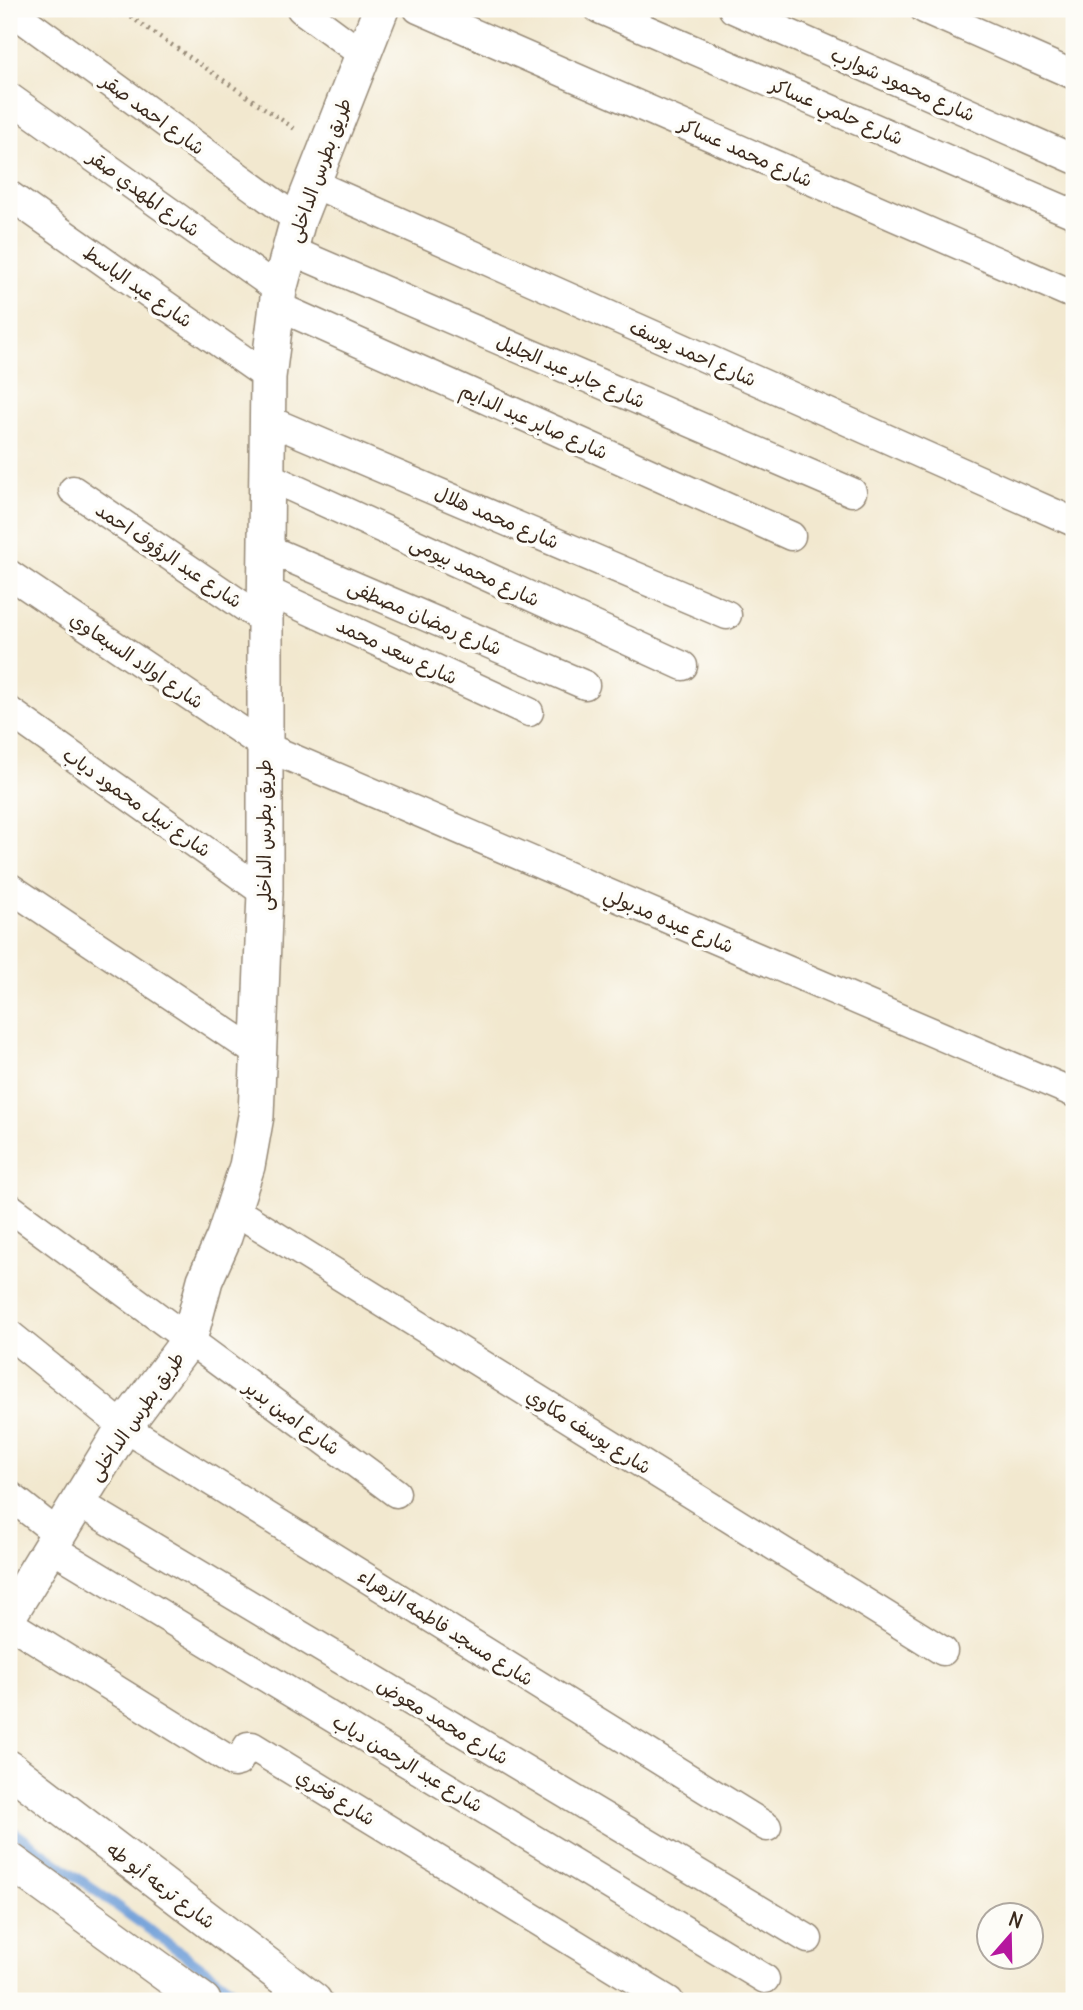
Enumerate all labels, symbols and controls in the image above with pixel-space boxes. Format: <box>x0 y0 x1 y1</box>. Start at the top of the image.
street label: شارع محمود شوارب <box>826 41 979 128</box>
street label: شارع احمد صقر <box>94 67 210 161</box>
street label: شارع حلمي عساكر <box>763 71 907 154</box>
street label: طريق بطرس الداخلى <box>282 95 357 246</box>
street label: شارع محمد عساكر <box>673 111 816 194</box>
street label: شارع المهدي صقر <box>80 143 205 244</box>
street label: شارع عبد الباسط <box>78 240 197 334</box>
street label: شارع احمد يوسف <box>625 314 760 393</box>
street label: شارع جابر عبد الجليل <box>492 329 649 415</box>
street label: شارع صابر عبد الدايم <box>455 378 612 467</box>
street label: شارع محمد هلال <box>431 480 563 556</box>
street label: شارع عبد الرؤوف احمد <box>90 497 247 615</box>
street label: شارع محمد بيومى <box>406 531 544 613</box>
street label: شارع رمضان مصطفى <box>344 574 505 662</box>
street label: شارع اولاد السبعاوي <box>64 606 208 716</box>
street label: شارع سعد محمد <box>332 612 461 691</box>
street label: شارع نبيل محمود دياب <box>57 742 216 864</box>
street label: طريق بطرس الداخلى <box>252 759 277 911</box>
street label: شارع عبده مدبولي <box>599 882 737 963</box>
street label: طريق بطرس الداخلى <box>83 1347 190 1486</box>
street label: شارع امين بدير <box>237 1373 345 1461</box>
street label: شارع يوسف مكاوي <box>520 1383 656 1482</box>
street label: شارع مسجد فاطمه الزهراء <box>353 1563 538 1692</box>
street label: شارع محمد معوض <box>372 1672 513 1771</box>
street label: شارع عبد الرحمن دياب <box>327 1709 487 1819</box>
street label: شارع فخري <box>291 1763 380 1833</box>
street label: شارع ترعه أبو طه <box>101 1836 220 1935</box>
north arrow <box>974 1902 1044 1972</box>
text: N <box>1006 1907 1026 1934</box>

